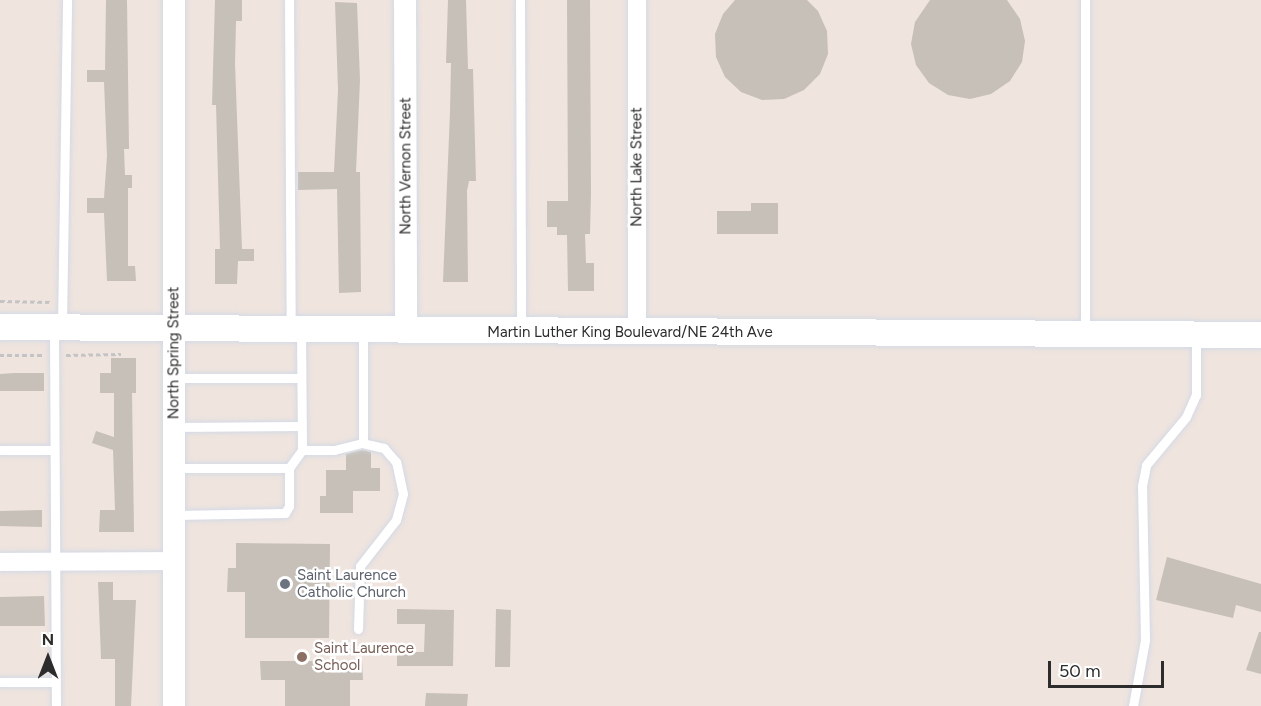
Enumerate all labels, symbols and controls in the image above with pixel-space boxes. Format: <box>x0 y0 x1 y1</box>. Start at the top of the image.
street label: North Vernon Street <box>397 97 415 235</box>
street label: North Lake Street <box>628 107 646 227</box>
street label: North Spring Street <box>165 287 183 419</box>
street label: Martin Luther King Boulevard/NE 24th Ave <box>487 324 773 342</box>
place label: Saint Laurence Catholic Church <box>297 566 406 601</box>
marker: Saint Laurence Catholic Church <box>278 577 292 591</box>
north arrow <box>18 628 78 688</box>
text: N <box>42 630 54 649</box>
place label: Saint Laurence School <box>314 639 414 674</box>
scale bar <box>1051 649 1166 687</box>
marker: Saint Laurence School <box>295 650 309 664</box>
text: 50 m <box>1059 660 1101 682</box>

